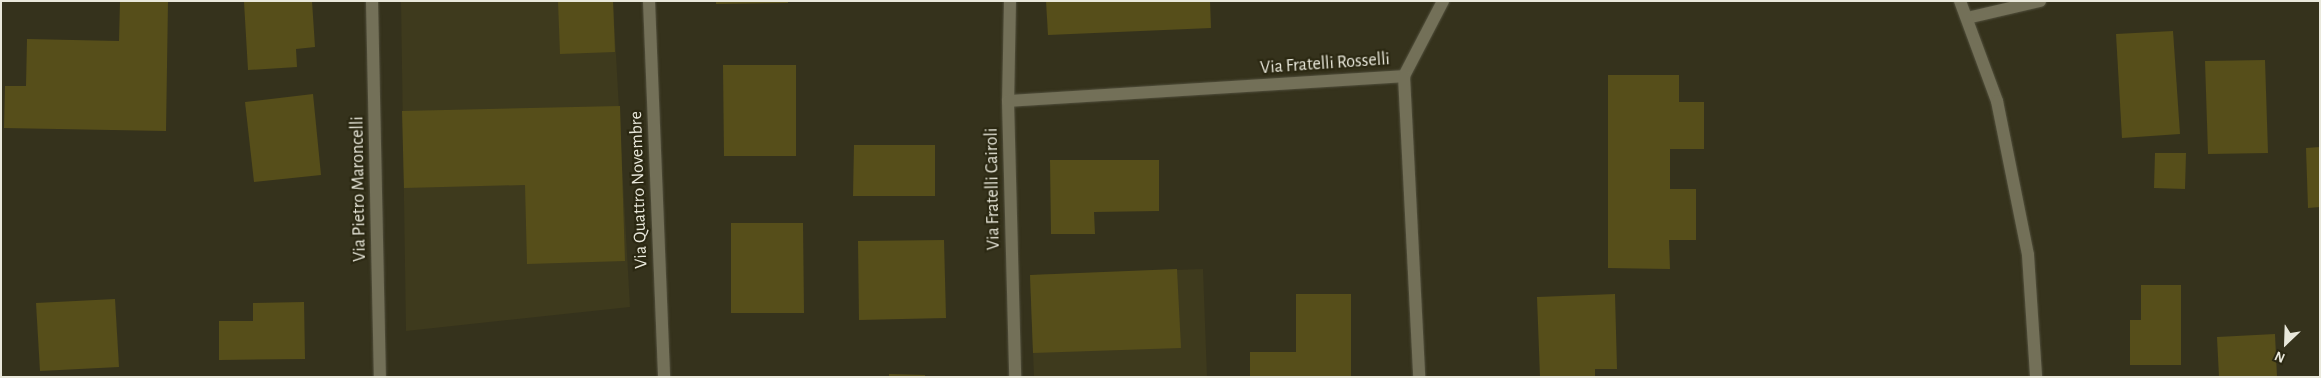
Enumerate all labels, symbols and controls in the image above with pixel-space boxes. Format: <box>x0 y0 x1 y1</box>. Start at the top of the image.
street label: Via Fratelli Rosselli <box>1259 49 1391 79</box>
street label: Via Quattro Novembre <box>625 111 653 269</box>
street label: Via Pietro Maroncelli <box>347 116 371 262</box>
street label: Via Fratelli Cairoli <box>981 128 1005 250</box>
north arrow <box>2261 318 2311 368</box>
text: N <box>2273 348 2287 365</box>

